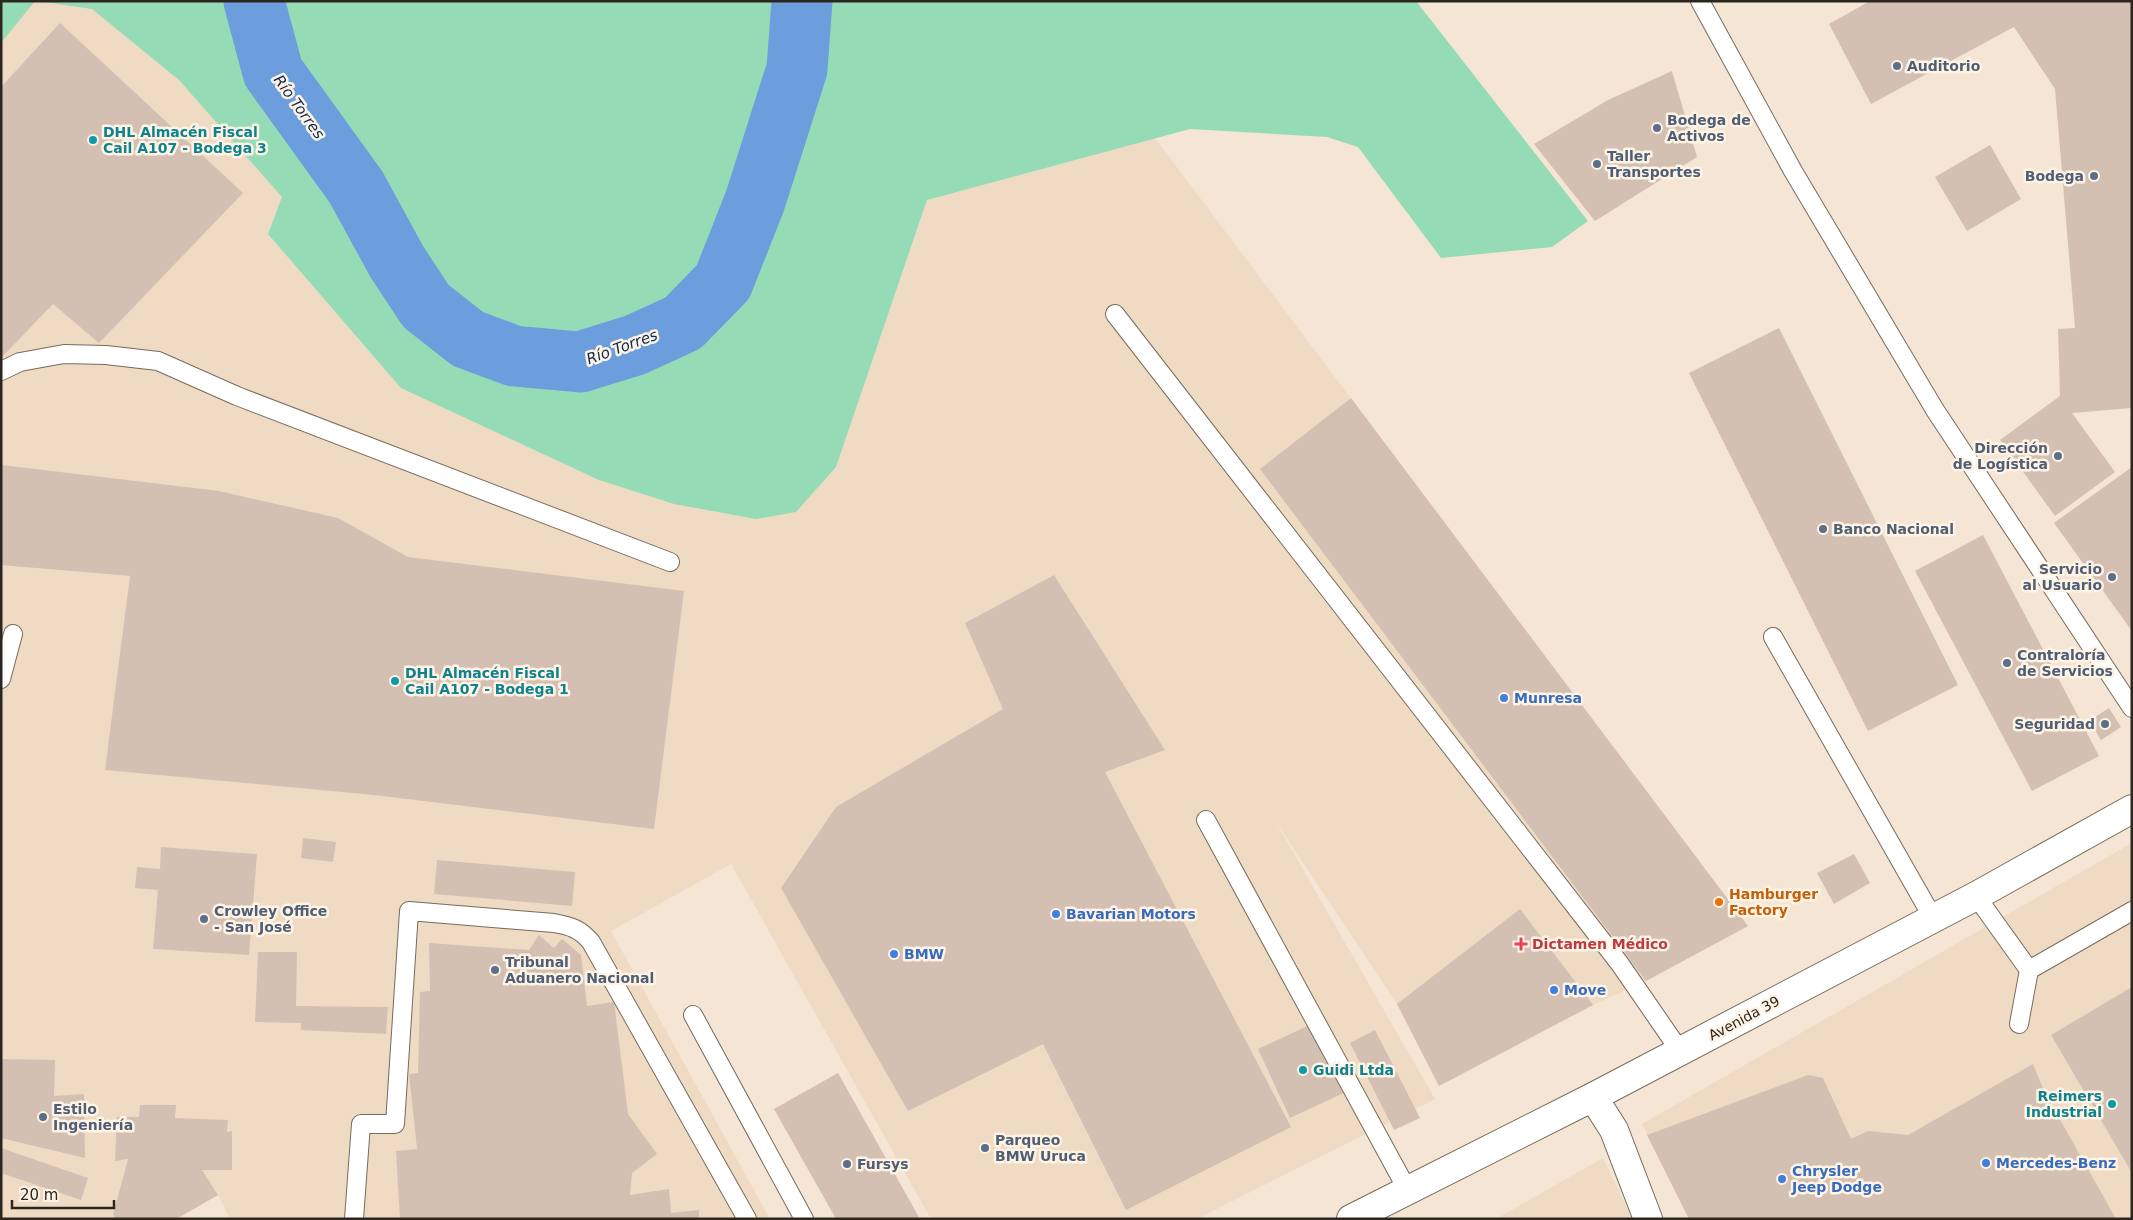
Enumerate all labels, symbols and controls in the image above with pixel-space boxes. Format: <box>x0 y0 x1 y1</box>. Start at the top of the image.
place label: Auditorio <box>1907 58 1981 74</box>
marker: Auditorio <box>1891 60 1903 72</box>
water label: Río Torres <box>270 72 328 143</box>
place label: Bodega de Activos <box>1667 112 1751 144</box>
marker: Bodega de Activos <box>1651 122 1663 134</box>
place label: DHL Almacén Fiscal Cail A107 - Bodega 3 <box>103 124 267 156</box>
marker: DHL Almacén Fiscal Cail A107 - Bodega 3 <box>87 134 99 146</box>
place label: Taller Transportes <box>1607 148 1701 180</box>
marker: Taller Transportes <box>1591 158 1603 170</box>
place label: Bodega <box>2025 168 2084 184</box>
marker: Bodega <box>2088 170 2100 182</box>
water label: Río Torres <box>584 326 660 368</box>
place label: Dirección de Logística <box>1953 440 2048 472</box>
marker: Dirección de Logística <box>2052 450 2064 462</box>
place label: Banco Nacional <box>1833 521 1954 537</box>
marker: Banco Nacional <box>1817 523 1829 535</box>
place label: Servicio al Usuario <box>2022 561 2102 593</box>
marker: Servicio al Usuario <box>2106 571 2118 583</box>
place label: Contraloría de Servicios <box>2017 647 2113 679</box>
marker: Contraloría de Servicios <box>2001 657 2013 669</box>
place label: DHL Almacén Fiscal Cail A107 - Bodega 1 <box>405 665 569 697</box>
marker: DHL Almacén Fiscal Cail A107 - Bodega 1 <box>389 675 401 687</box>
place label: Munresa <box>1514 690 1582 706</box>
marker: Munresa <box>1498 692 1510 704</box>
place label: Seguridad <box>2014 716 2095 732</box>
marker: Seguridad <box>2099 718 2111 730</box>
place label: Hamburger Factory <box>1729 886 1818 918</box>
marker: Hamburger Factory <box>1713 896 1725 908</box>
place label: Crowley Office - San José <box>214 903 327 935</box>
place label: Bavarian Motors <box>1066 906 1196 922</box>
marker: Bavarian Motors <box>1050 908 1062 920</box>
marker: Crowley Office - San José <box>198 913 210 925</box>
place label: Dictamen Médico <box>1532 936 1668 952</box>
marker: Dictamen Médico <box>1514 937 1528 951</box>
place label: BMW <box>904 946 944 962</box>
marker: BMW <box>888 948 900 960</box>
place label: Tribunal Aduanero Nacional <box>505 954 654 986</box>
marker: Tribunal Aduanero Nacional <box>489 964 501 976</box>
place label: Move <box>1564 982 1606 998</box>
marker: Move <box>1548 984 1560 996</box>
street label: Avenida 39 <box>1706 993 1782 1043</box>
place label: Guidi Ltda <box>1313 1062 1394 1078</box>
marker: Guidi Ltda <box>1297 1064 1309 1076</box>
place label: Reimers Industrial <box>2026 1088 2102 1120</box>
marker: Reimers Industrial <box>2106 1098 2118 1110</box>
place label: Estilo Ingeniería <box>53 1101 133 1133</box>
marker: Estilo Ingeniería <box>37 1111 49 1123</box>
place label: Parqueo BMW Uruca <box>995 1132 1086 1164</box>
marker: Parqueo BMW Uruca <box>979 1142 991 1154</box>
place label: Mercedes-Benz <box>1996 1155 2116 1171</box>
place label: Fursys <box>857 1156 909 1172</box>
marker: Mercedes-Benz <box>1980 1157 1992 1169</box>
marker: Fursys <box>841 1158 853 1170</box>
place label: Chrysler Jeep Dodge <box>1791 1163 1882 1195</box>
marker: Chrysler Jeep Dodge <box>1776 1173 1788 1185</box>
scale bar <box>12 1178 115 1210</box>
text: 20 m <box>20 1186 58 1204</box>

